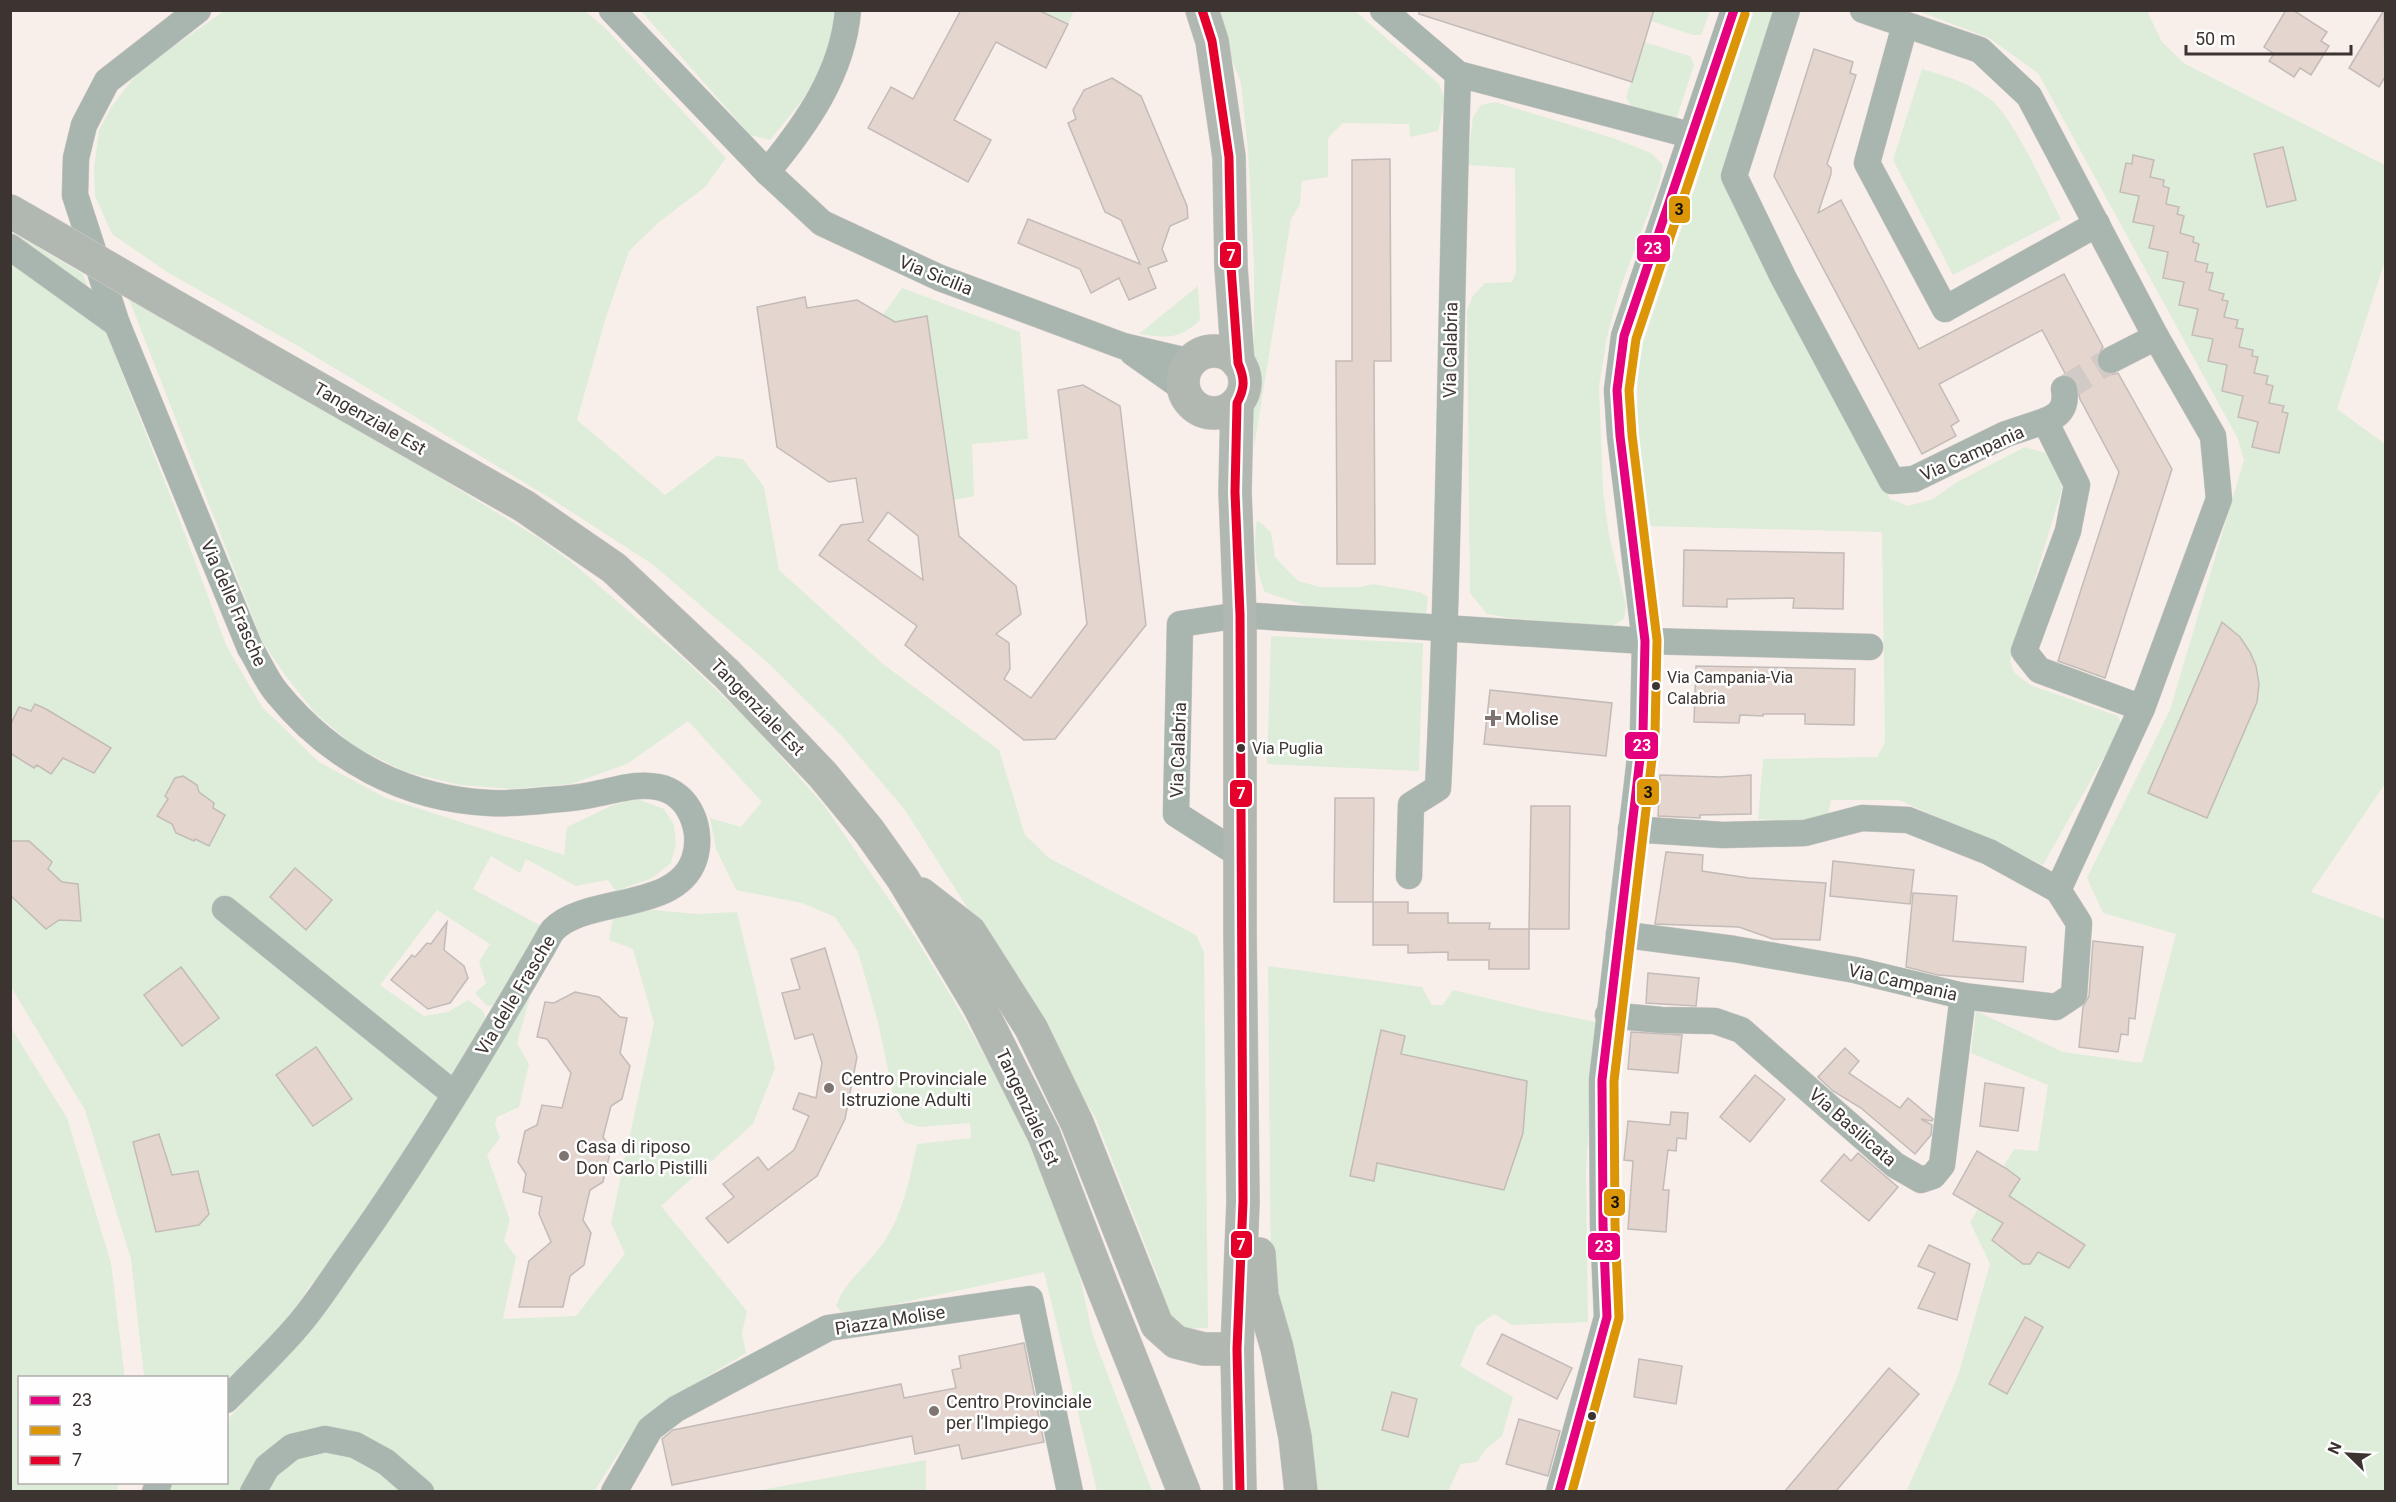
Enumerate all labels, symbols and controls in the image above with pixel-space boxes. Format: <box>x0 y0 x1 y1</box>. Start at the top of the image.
scale bar <box>2186 18 2351 56</box>
text: 50 m <box>2195 28 2235 49</box>
line badge: 3 <box>1668 195 1691 224</box>
text: 3 <box>1674 200 1684 219</box>
line badge: 23 <box>1636 234 1671 263</box>
text: 23 <box>1644 239 1662 258</box>
line badge: 7 <box>1219 241 1242 269</box>
text: 7 <box>1226 246 1236 265</box>
street label: Via Sicilia <box>896 251 976 299</box>
street label: Via Calabria <box>1439 302 1461 398</box>
street label: Tangenziale Est <box>310 377 430 459</box>
street label: Via Campania <box>1917 421 2027 485</box>
street label: Via delle Frasche <box>197 537 271 669</box>
street label: Tangenziale Est <box>707 654 809 760</box>
place label: Via Campania-Via Calabria <box>1667 668 1793 708</box>
marker: Via Campania-Via Calabria <box>1650 680 1662 692</box>
street label: Via Calabria <box>1166 702 1190 798</box>
place label: Molise <box>1505 708 1559 729</box>
marker: Molise <box>1486 711 1500 725</box>
line badge: 23 <box>1624 731 1659 760</box>
text: 23 <box>1633 736 1651 755</box>
place label: Via Puglia <box>1252 739 1323 758</box>
marker: Via Puglia <box>1235 742 1247 754</box>
line badge: 3 <box>1636 778 1660 806</box>
line badge: 7 <box>1229 779 1253 808</box>
text: 3 <box>1643 783 1653 802</box>
text: 7 <box>1236 784 1246 803</box>
street label: Via delle Frasche <box>471 931 559 1059</box>
street label: Via Campania <box>1846 959 1960 1005</box>
street label: Tangenziale Est <box>992 1045 1064 1169</box>
place label: Centro Provinciale Istruzione Adulti <box>841 1068 987 1110</box>
marker: Centro Provinciale Istruzione Adulti <box>822 1081 836 1095</box>
street label: Via Basilicata <box>1805 1084 1901 1170</box>
place label: Casa di riposo Don Carlo Pistilli <box>576 1136 708 1178</box>
marker: Casa di riposo Don Carlo Pistilli <box>557 1149 571 1163</box>
line badge: 3 <box>1603 1188 1626 1217</box>
text: 3 <box>1610 1193 1620 1212</box>
line badge: 7 <box>1230 1230 1253 1259</box>
line badge: 23 <box>1587 1232 1621 1261</box>
text: 7 <box>1236 1235 1246 1254</box>
text: 23 <box>1595 1237 1613 1256</box>
street label: Piazza Molise <box>833 1301 947 1339</box>
legend <box>18 1376 228 1484</box>
text: 23 <box>72 1389 92 1410</box>
place label: Centro Provinciale per l'Impiego <box>946 1391 1092 1433</box>
marker: Centro Provinciale per l'Impiego <box>927 1404 941 1418</box>
unlabelled marker <box>1586 1410 1598 1422</box>
text: 3 <box>72 1419 82 1440</box>
north arrow <box>2318 1424 2378 1484</box>
text: N <box>2324 1439 2346 1457</box>
text: 7 <box>72 1449 82 1470</box>

